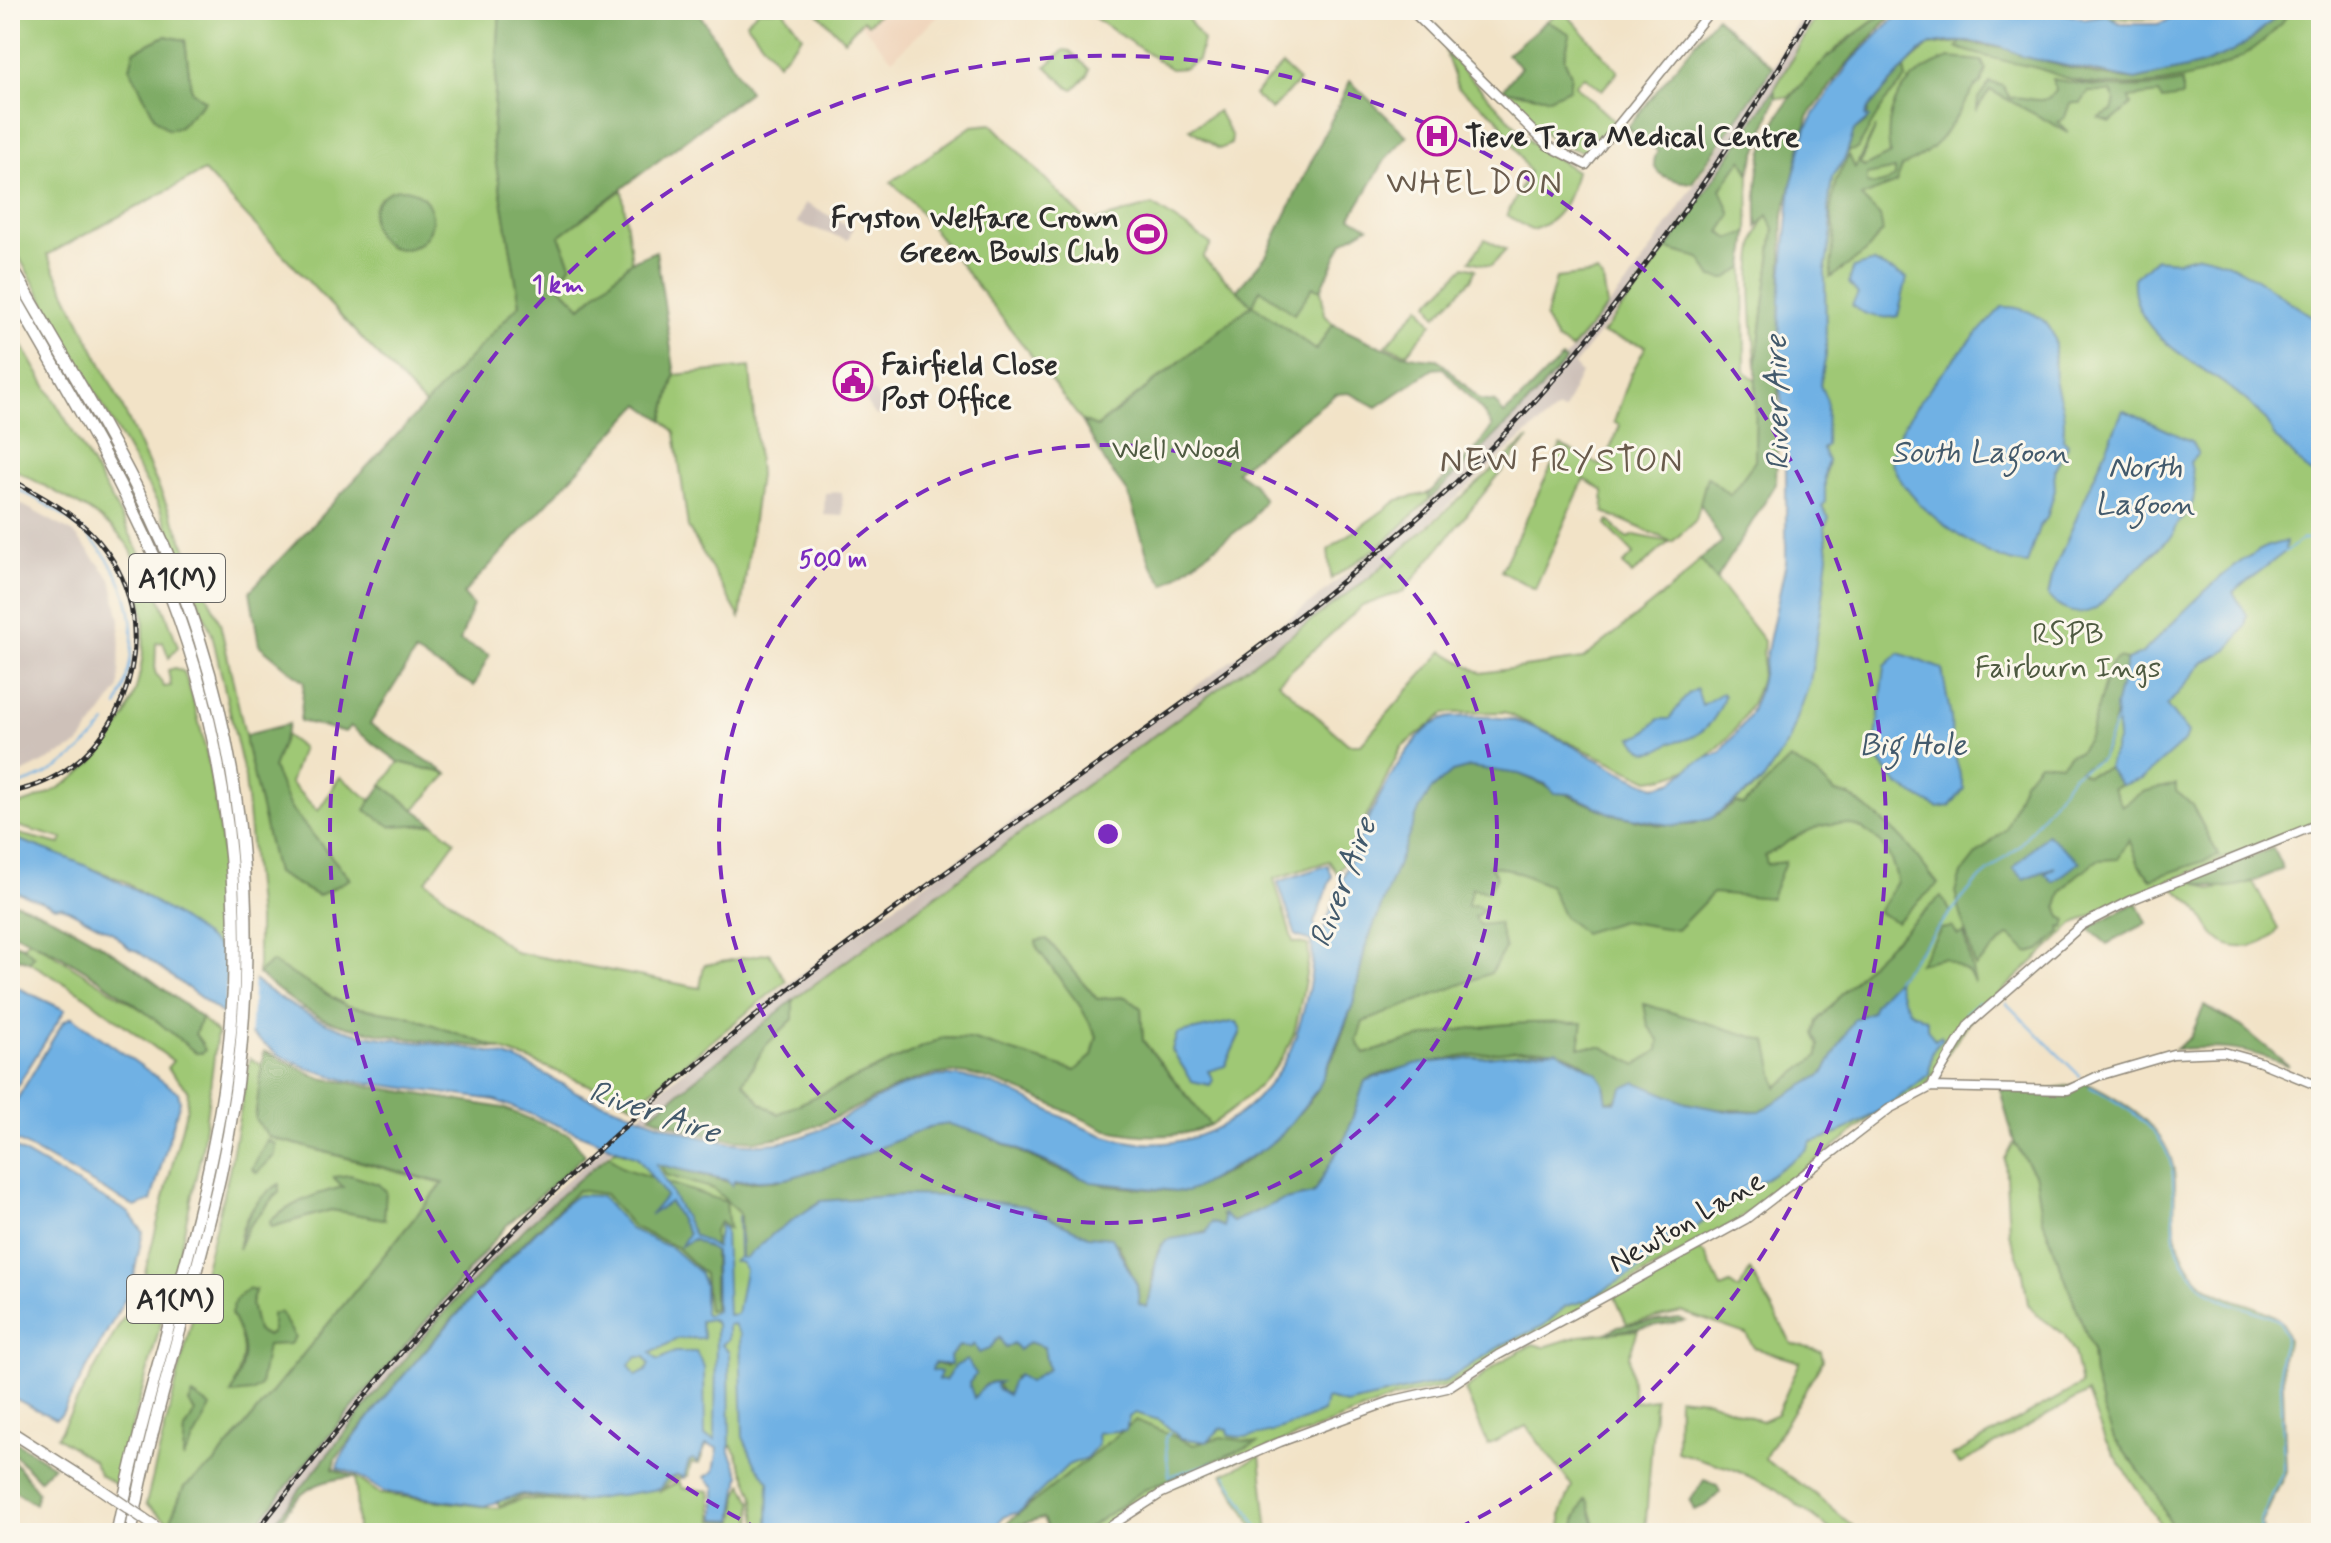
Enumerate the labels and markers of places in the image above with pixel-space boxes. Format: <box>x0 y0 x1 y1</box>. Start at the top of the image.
hospital icon: Tieve Tara Medical Centre <box>1416 115 1458 157</box>
place label: Tieve Tara Medical Centre <box>1465 118 1799 157</box>
place label: Fryston Welfare Crown Green Bowls Club <box>831 199 1119 272</box>
sports icon: Fryston Welfare Crown Green Bowls Club <box>1126 213 1168 255</box>
place label: Fairfield Close Post Office <box>881 346 1058 419</box>
public building icon: Fairfield Close Post Office <box>832 360 874 402</box>
centre of rings <box>1094 820 1122 848</box>

